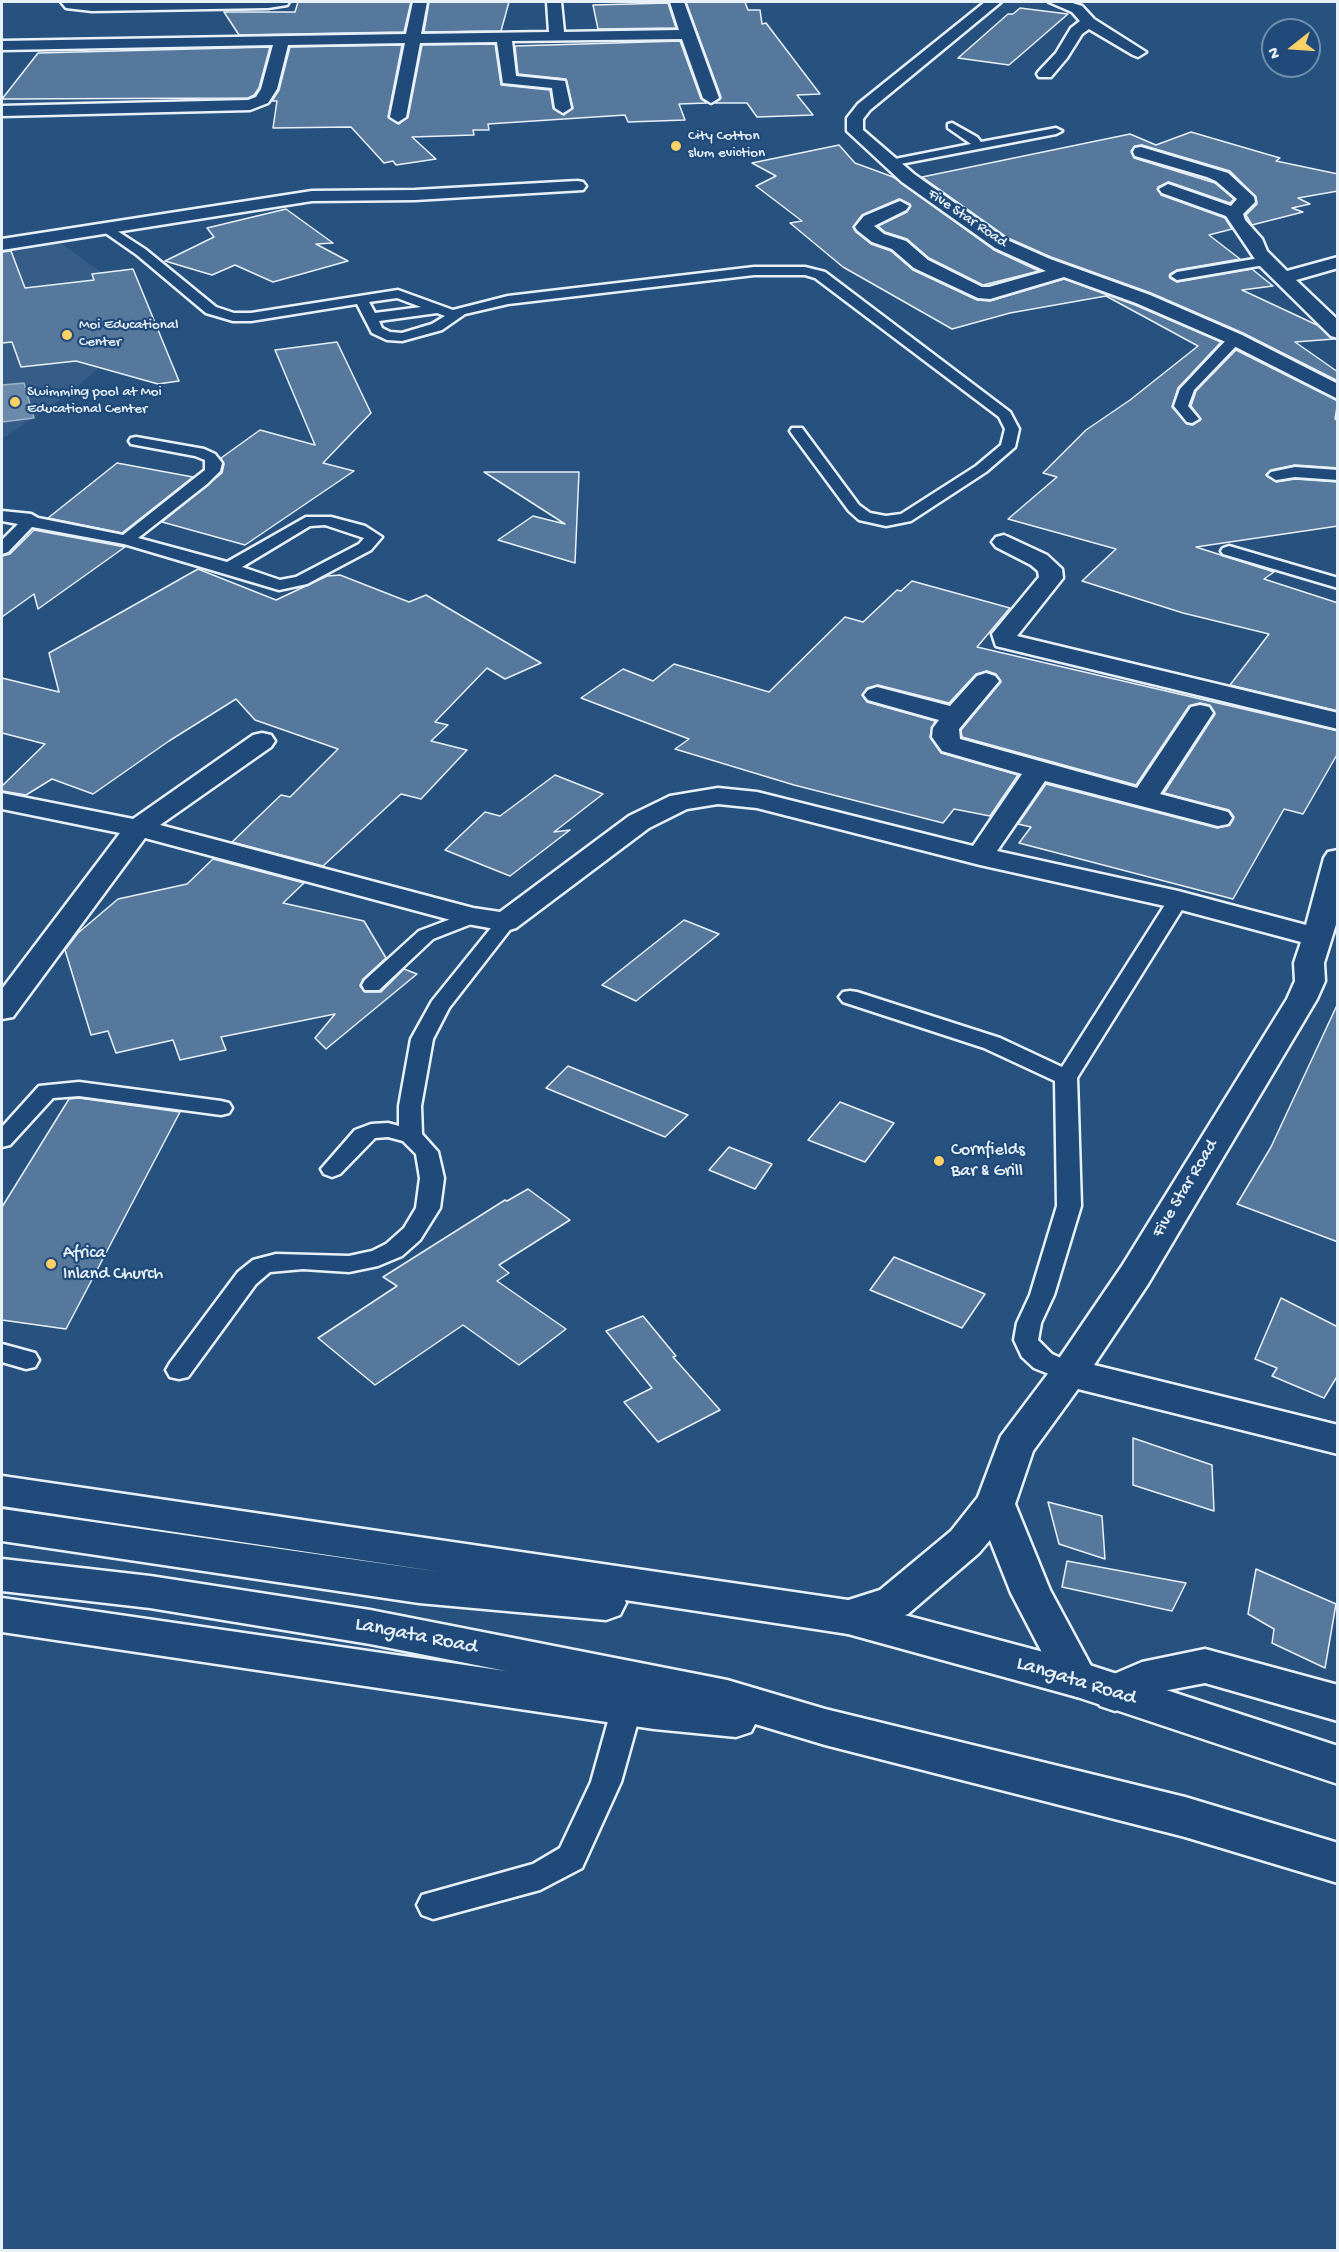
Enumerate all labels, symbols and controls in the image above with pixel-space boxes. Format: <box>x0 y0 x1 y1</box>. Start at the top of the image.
north arrow <box>1261 18 1321 78</box>
text: N <box>1265 45 1286 61</box>
place label: City Cotton slum eviction <box>688 128 765 163</box>
marker: City Cotton slum eviction <box>669 139 683 153</box>
street label: Five Star Road <box>924 186 1010 252</box>
place label: Moi Educational Center <box>79 317 179 352</box>
marker: Moi Educational Center <box>60 328 74 342</box>
place label: Swimming pool at Moi Educational Center <box>27 384 162 419</box>
marker: Swimming pool at Moi Educational Center <box>8 395 22 409</box>
street label: Five Star Road <box>1148 1136 1224 1242</box>
place label: Cornfields Bar & Grill <box>951 1140 1025 1182</box>
marker: Cornfields Bar & Grill <box>932 1154 946 1168</box>
place label: Africa Inland Church <box>63 1243 163 1286</box>
marker: Africa Inland Church <box>44 1257 58 1271</box>
street label: Langata Road <box>353 1613 479 1661</box>
street label: Langata Road <box>1013 1652 1139 1712</box>

